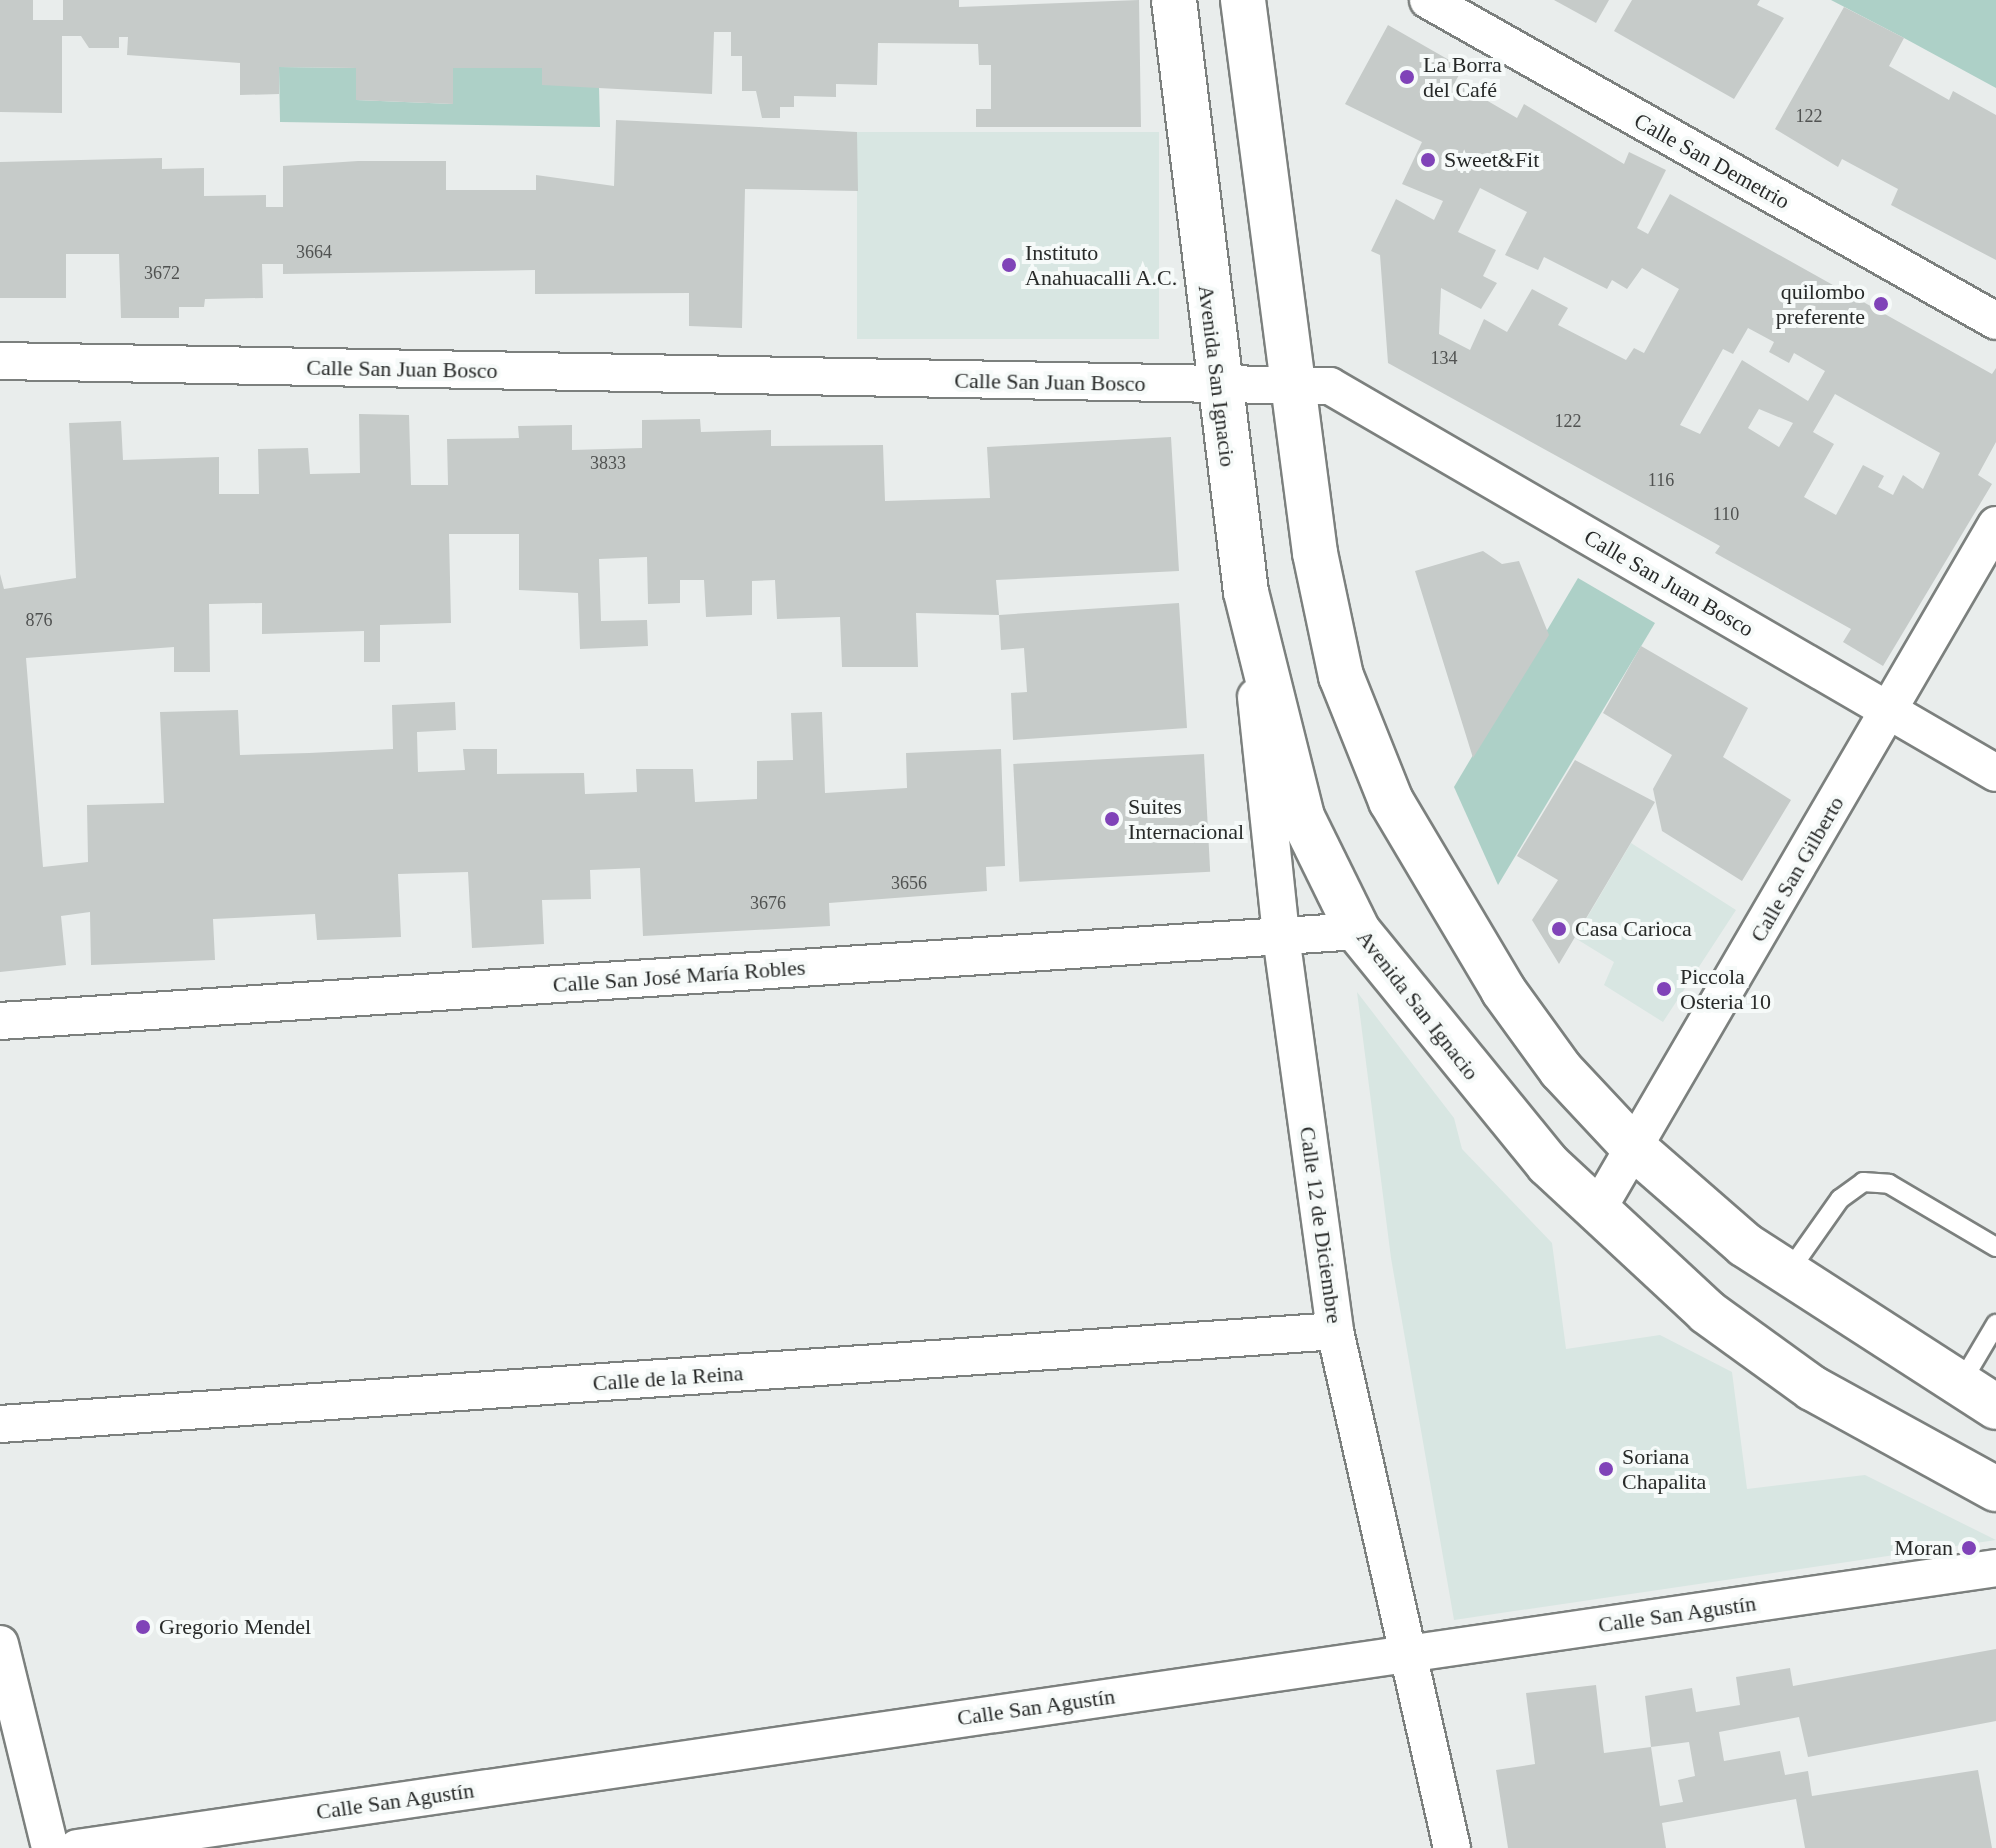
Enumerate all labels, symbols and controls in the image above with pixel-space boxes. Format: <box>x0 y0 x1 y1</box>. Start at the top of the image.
place label: La Borra del Café <box>1423 51 1502 102</box>
marker: La Borra del Café <box>1398 68 1416 86</box>
house number: 122 <box>1796 105 1822 127</box>
street label: Calle San Demetrio <box>1630 107 1794 215</box>
place label: Sweet&Fit <box>1444 147 1539 173</box>
marker: Sweet&Fit <box>1419 151 1437 169</box>
place label: Instituto Anahuacalli A.C. <box>1025 239 1178 290</box>
house number: 3664 <box>296 241 332 263</box>
marker: Instituto Anahuacalli A.C. <box>1000 256 1018 274</box>
house number: 3672 <box>144 262 180 284</box>
place label: quilombo preferente <box>1776 278 1865 330</box>
street label: Avenida San Ignacio <box>1193 284 1241 468</box>
marker: quilombo preferente <box>1872 295 1890 313</box>
house number: 134 <box>1430 347 1458 369</box>
street label: Calle San Juan Bosco <box>306 354 498 384</box>
street label: Calle San Juan Bosco <box>954 367 1146 397</box>
house number: 122 <box>1554 410 1582 432</box>
house number: 3833 <box>590 452 626 474</box>
house number: 116 <box>1648 469 1674 491</box>
house number: 110 <box>1713 503 1739 525</box>
street label: Calle San Juan Bosco <box>1580 524 1758 642</box>
house number: 876 <box>26 609 52 631</box>
street label: Calle San Gilberto <box>1745 791 1849 947</box>
place label: Suites Internacional <box>1128 793 1244 844</box>
marker: Suites Internacional <box>1103 810 1121 828</box>
house number: 3656 <box>891 872 927 894</box>
house number: 3676 <box>750 892 786 914</box>
place label: Casa Carioca <box>1575 916 1692 942</box>
marker: Casa Carioca <box>1550 920 1568 938</box>
street label: Avenida San Ignacio <box>1351 925 1485 1085</box>
street label: Calle San José María Robles <box>552 954 806 998</box>
place label: Piccola Osteria 10 <box>1680 963 1771 1014</box>
marker: Piccola Osteria 10 <box>1655 980 1673 998</box>
street label: Calle 12 de Diciembre <box>1294 1125 1348 1325</box>
street label: Calle de la Reina <box>592 1360 744 1396</box>
place label: Soriana Chapalita <box>1622 1443 1706 1494</box>
marker: Soriana Chapalita <box>1597 1460 1615 1478</box>
place label: Moran <box>1894 1535 1953 1561</box>
marker: Moran <box>1960 1539 1978 1557</box>
street label: Calle San Agustín <box>1596 1590 1758 1638</box>
place label: Gregorio Mendel <box>159 1614 311 1640</box>
marker: Gregorio Mendel <box>134 1618 152 1636</box>
street label: Calle San Agustín <box>955 1683 1117 1731</box>
street label: Calle San Agustín <box>314 1777 476 1825</box>

